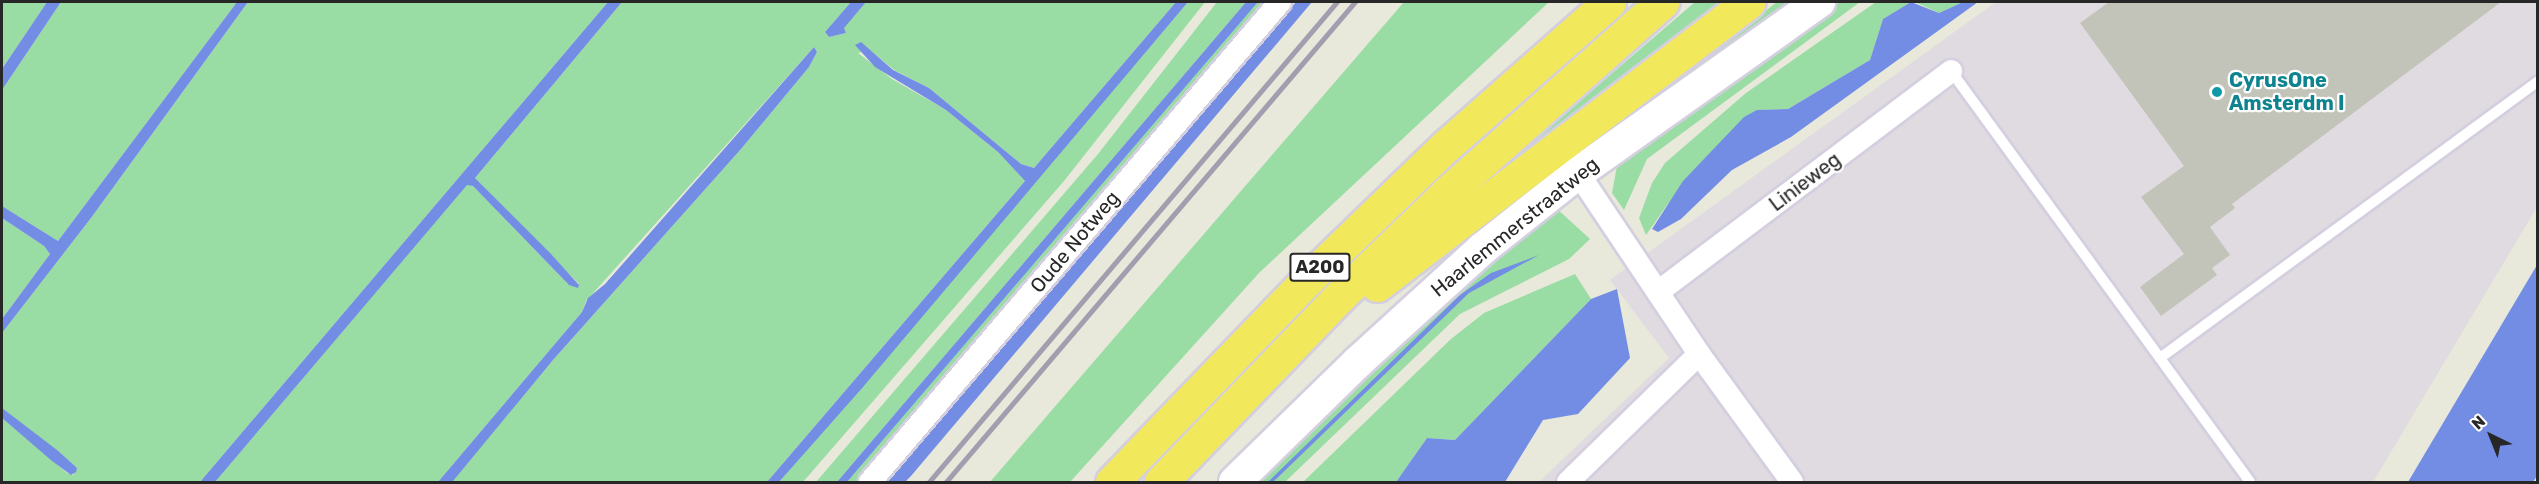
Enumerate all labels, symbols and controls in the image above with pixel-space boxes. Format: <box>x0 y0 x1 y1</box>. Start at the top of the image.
place label: CyrusOne Amsterdm I <box>2229 68 2345 115</box>
marker: CyrusOne Amsterdm I <box>2210 85 2224 99</box>
street label: Linieweg <box>1765 147 1845 217</box>
street label: Haarlemmerstraatweg <box>1426 152 1604 302</box>
street label: Oude Notweg <box>1025 186 1125 298</box>
road number: A200 <box>1288 252 1352 282</box>
north arrow <box>2461 406 2521 466</box>
text: N <box>2468 412 2489 433</box>

